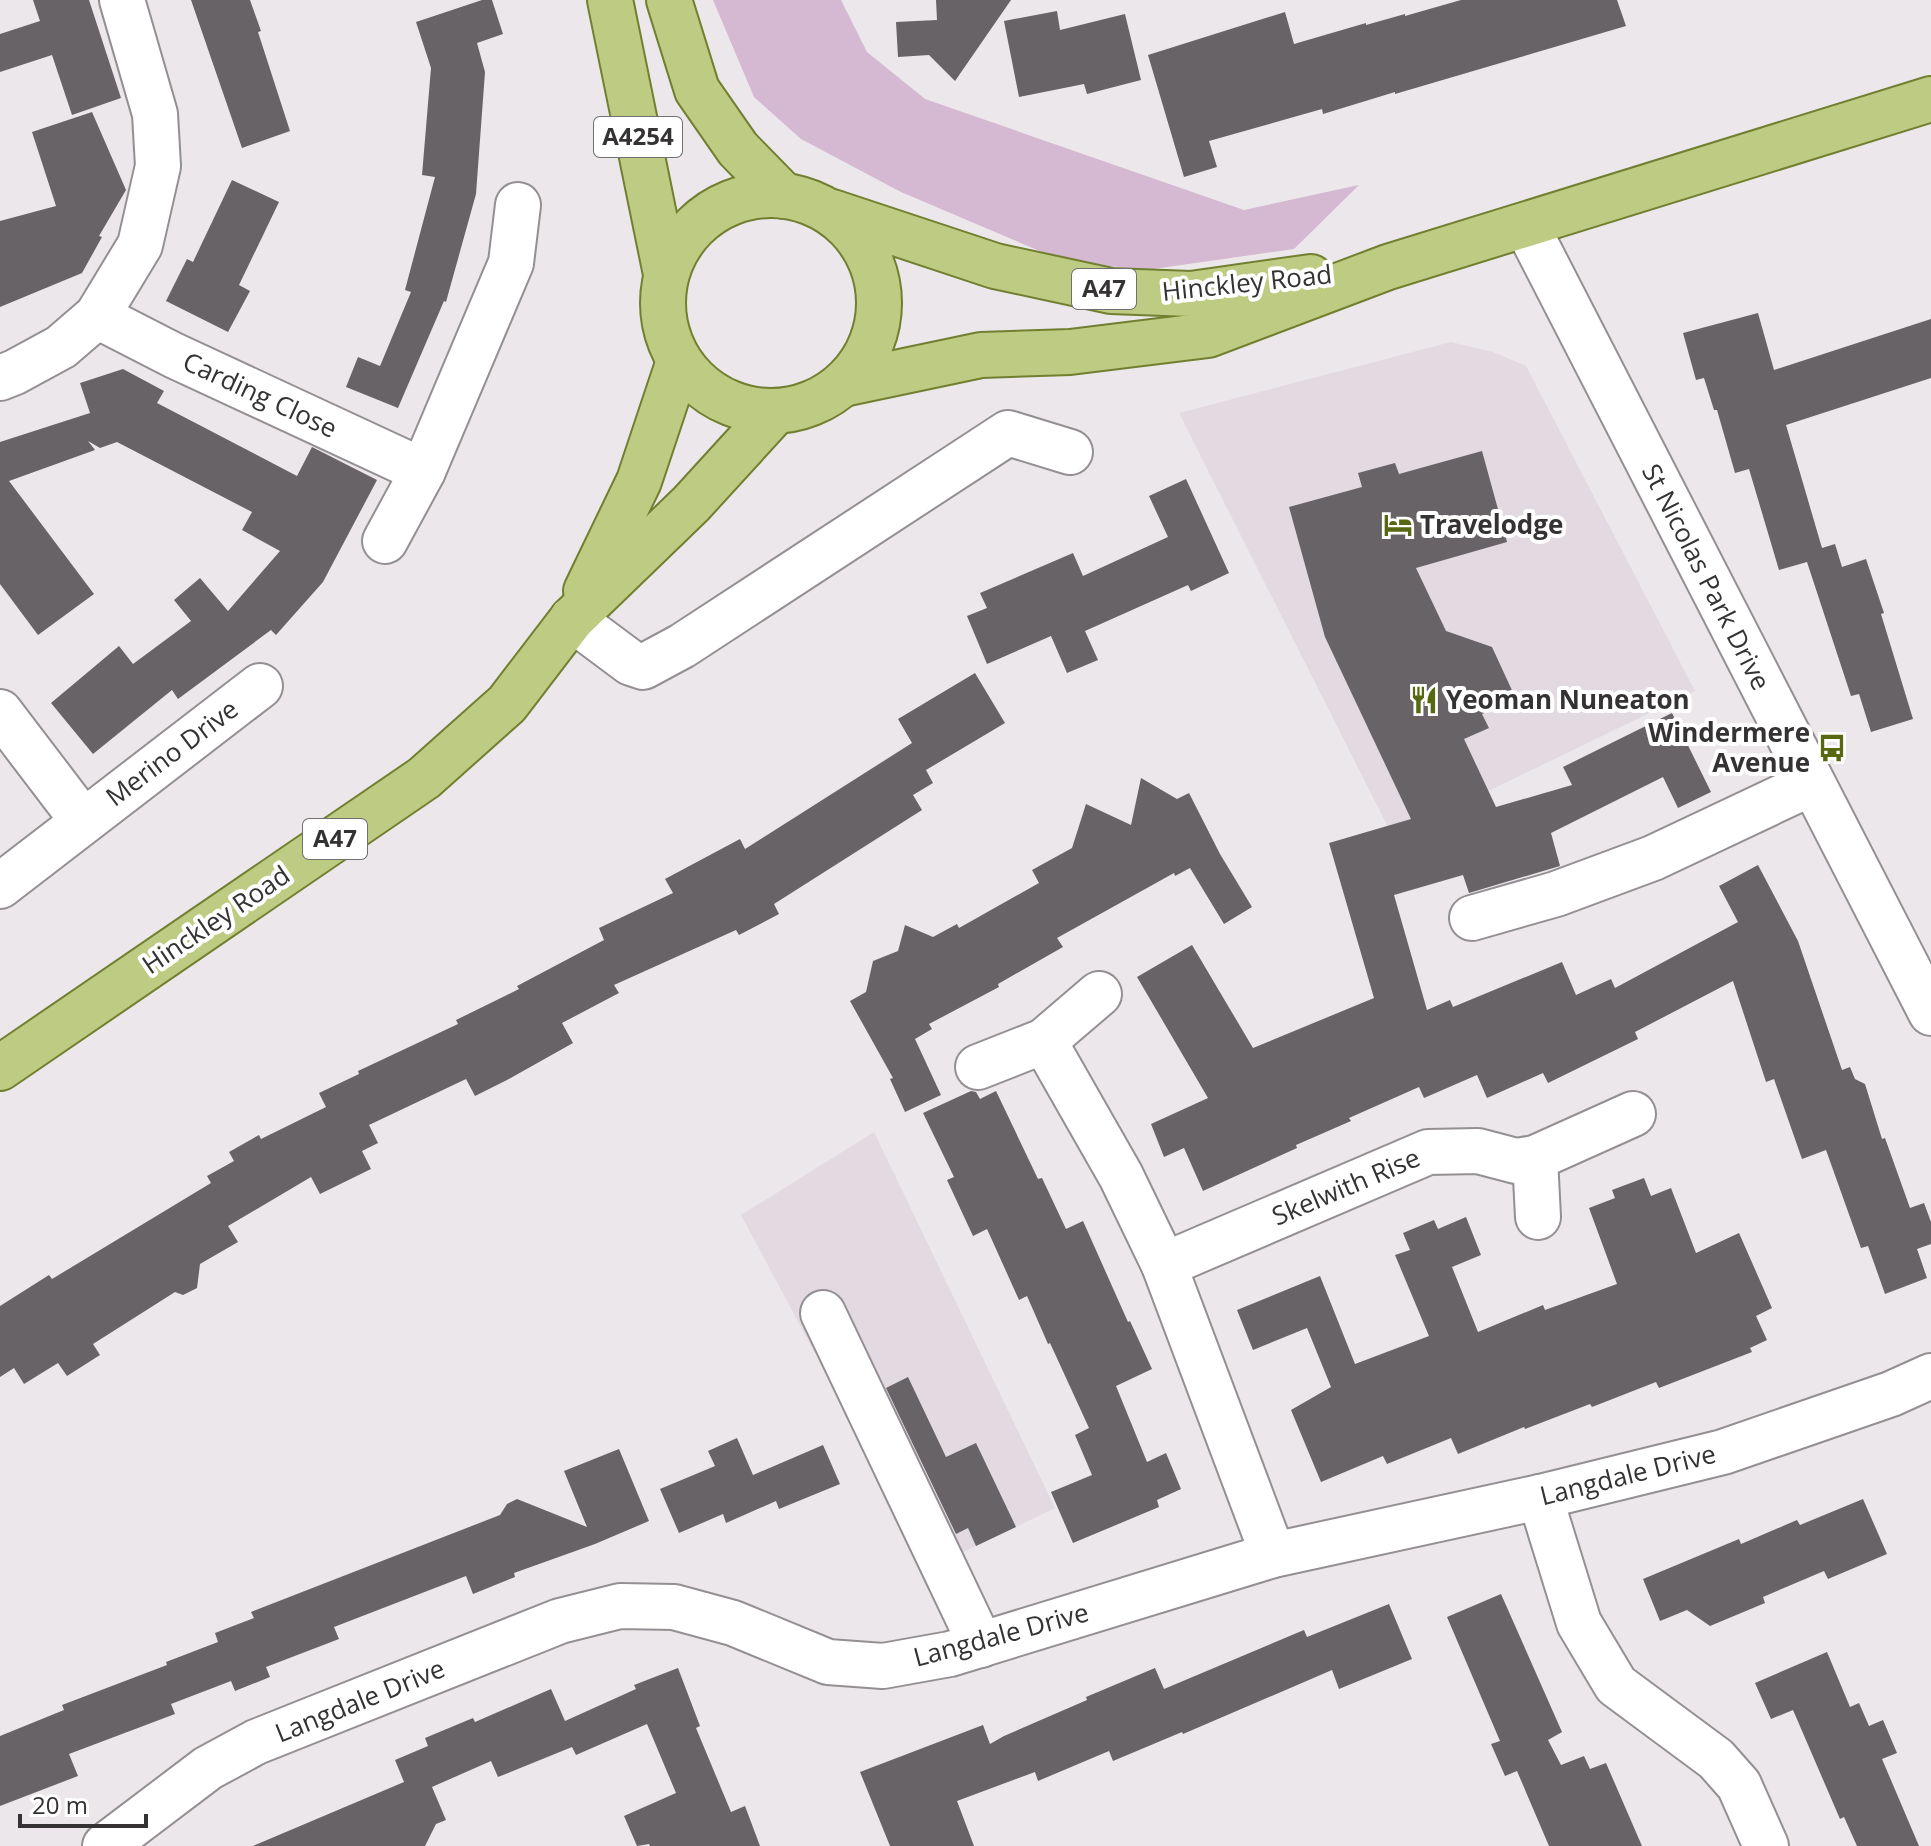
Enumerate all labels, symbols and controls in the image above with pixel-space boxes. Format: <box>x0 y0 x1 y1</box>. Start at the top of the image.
road number: A4254 <box>594 117 682 157</box>
street label: Hinckley Road <box>1160 255 1334 309</box>
road number: A47 <box>1072 269 1136 309</box>
street label: Carding Close <box>177 343 343 446</box>
street label: St Nicolas Park Drive <box>1634 457 1780 696</box>
place label: Travelodge <box>1420 506 1563 542</box>
hotel icon: Travelodge <box>1383 510 1413 540</box>
place label: Yeoman Nuneaton <box>1446 681 1690 717</box>
restaurant icon: Yeoman Nuneaton <box>1409 685 1439 715</box>
street label: Merino Drive <box>98 691 245 814</box>
place label: Windermere Avenue <box>1648 714 1810 780</box>
bus stop icon: Windermere Avenue <box>1817 733 1847 763</box>
road number: A47 <box>303 819 367 859</box>
street label: Hinckley Road <box>135 856 296 982</box>
street label: Skelwith Rise <box>1266 1139 1425 1233</box>
street label: Langdale Drive <box>1536 1435 1719 1513</box>
street label: Langdale Drive <box>909 1593 1092 1675</box>
street label: Langdale Drive <box>269 1650 450 1750</box>
scale bar <box>20 1778 146 1828</box>
text: 20 m <box>32 1788 88 1821</box>

